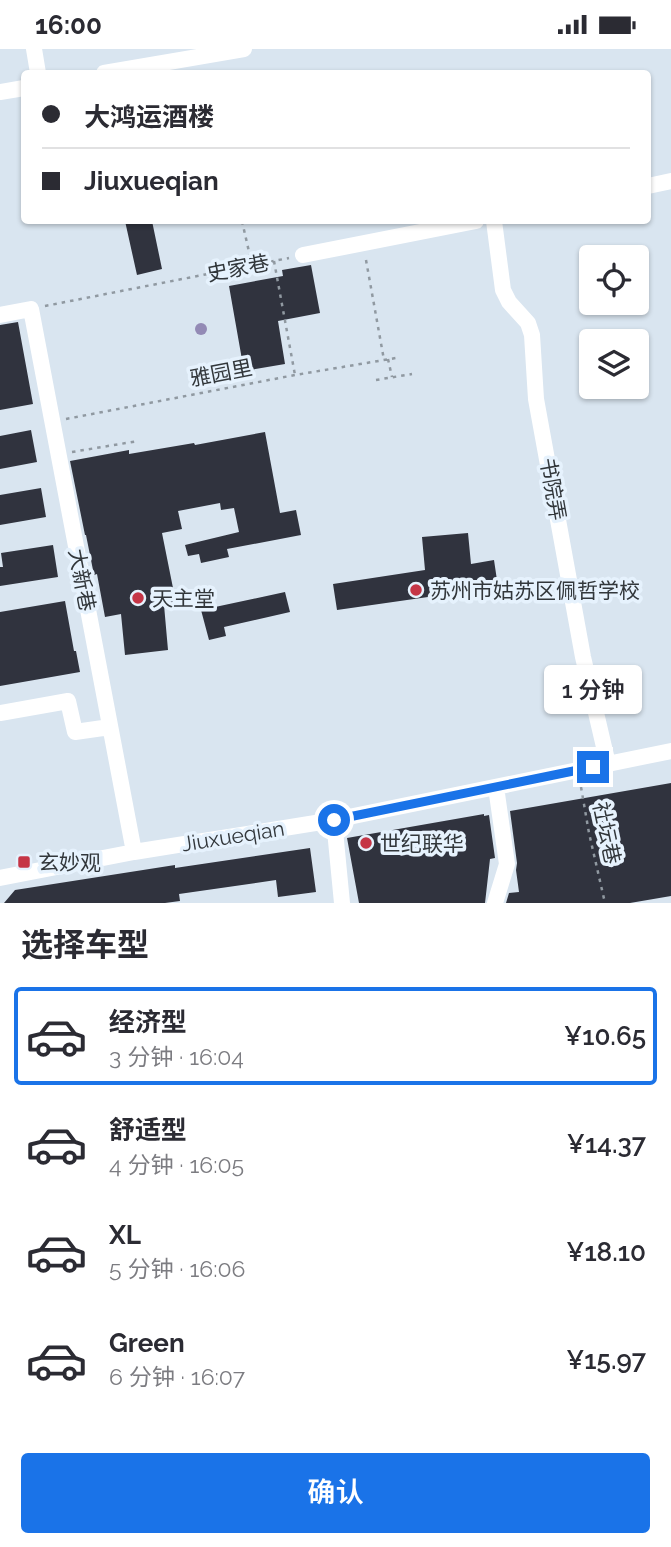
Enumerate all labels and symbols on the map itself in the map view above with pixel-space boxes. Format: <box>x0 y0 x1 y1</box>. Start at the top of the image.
street label: 史家巷 <box>205 250 271 286</box>
street label: 雅园里 <box>188 355 254 391</box>
street label: 书院弄 <box>535 456 571 522</box>
street label: 大新巷 <box>64 547 100 613</box>
place label: 苏州市姑苏区佩哲学校 <box>430 578 640 603</box>
marker: 苏州市姑苏区佩哲学校 <box>408 582 424 598</box>
place label: 天主堂 <box>152 586 215 611</box>
marker: 天主堂 <box>130 590 146 606</box>
callout: 1 分钟 <box>544 665 642 715</box>
route end <box>577 751 609 783</box>
street label: 社坛巷 <box>588 800 626 866</box>
route start <box>318 804 350 836</box>
street label: Jiuxueqian <box>180 816 286 856</box>
place label: 世纪联华 <box>380 831 464 856</box>
marker: 世纪联华 <box>358 835 374 851</box>
place label: 玄妙观 <box>38 850 101 875</box>
marker: 玄妙观 <box>16 854 32 870</box>

